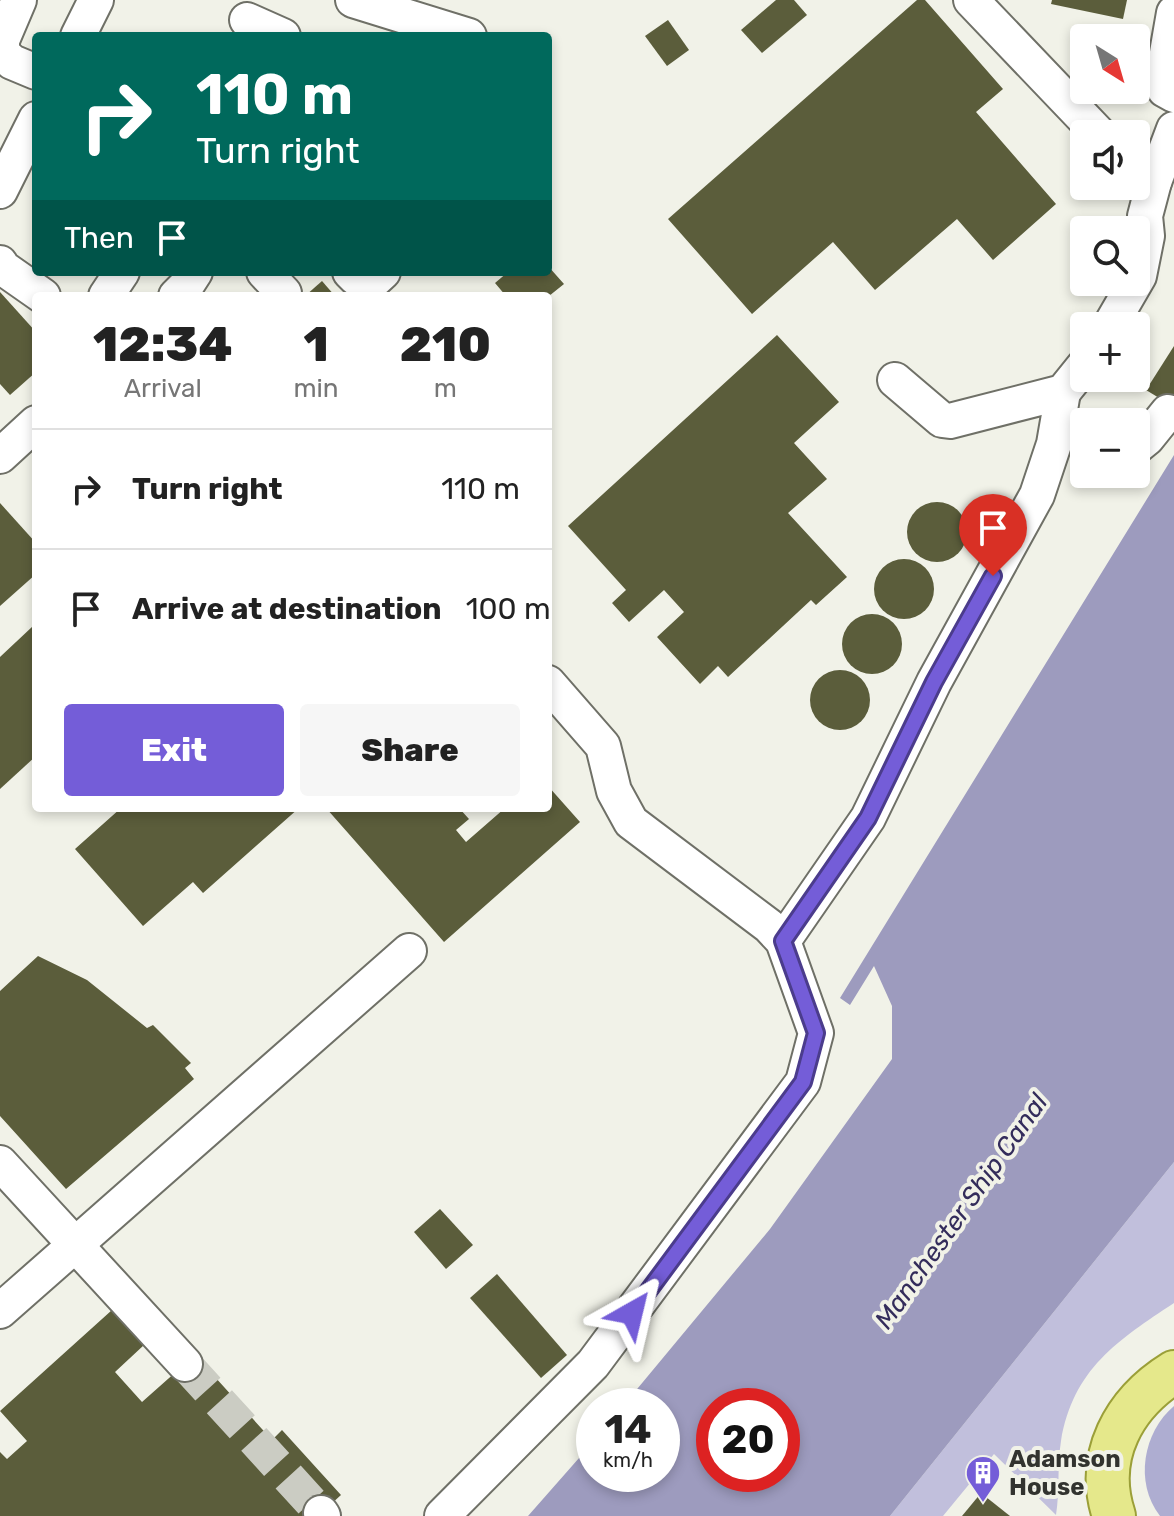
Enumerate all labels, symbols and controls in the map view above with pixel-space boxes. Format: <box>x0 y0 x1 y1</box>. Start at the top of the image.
north arrow <box>1070 24 1150 104</box>
map controls <box>1070 24 1150 488</box>
text: 110 m <box>196 62 353 128</box>
icon: right <box>64 64 168 168</box>
button: sound <box>1070 120 1150 200</box>
text: Turn right <box>196 129 360 172</box>
icon: arrive <box>150 216 194 260</box>
button: search <box>1070 216 1150 296</box>
text: Then <box>64 220 134 256</box>
button: + <box>1070 312 1150 392</box>
text: 12:34 <box>93 316 232 373</box>
text: 1 <box>303 316 329 373</box>
text: 210 <box>400 316 491 373</box>
text: Arrival <box>124 373 202 404</box>
text: min <box>293 373 339 404</box>
text: m <box>434 373 457 404</box>
button: − <box>1070 408 1150 488</box>
icon: right <box>64 467 108 511</box>
text: Turn right <box>132 471 283 507</box>
text: 110 m <box>441 471 520 507</box>
pin <box>959 494 1027 576</box>
icon: arrive <box>971 506 1015 550</box>
icon: arrive <box>64 587 108 631</box>
text: Arrive at destination <box>132 591 442 627</box>
text: 100 m <box>466 591 551 627</box>
button: Exit <box>64 704 284 796</box>
button: Share <box>300 704 520 796</box>
water label: Manchester Ship Canal <box>868 1087 1055 1335</box>
position arrow <box>590 1271 674 1355</box>
speed limit sign: 20 <box>696 1388 800 1492</box>
text: 14 <box>604 1406 652 1453</box>
place label: Adamson House <box>1009 1445 1121 1501</box>
text: km/h <box>603 1448 653 1472</box>
building icon: Adamson House <box>964 1454 1002 1504</box>

